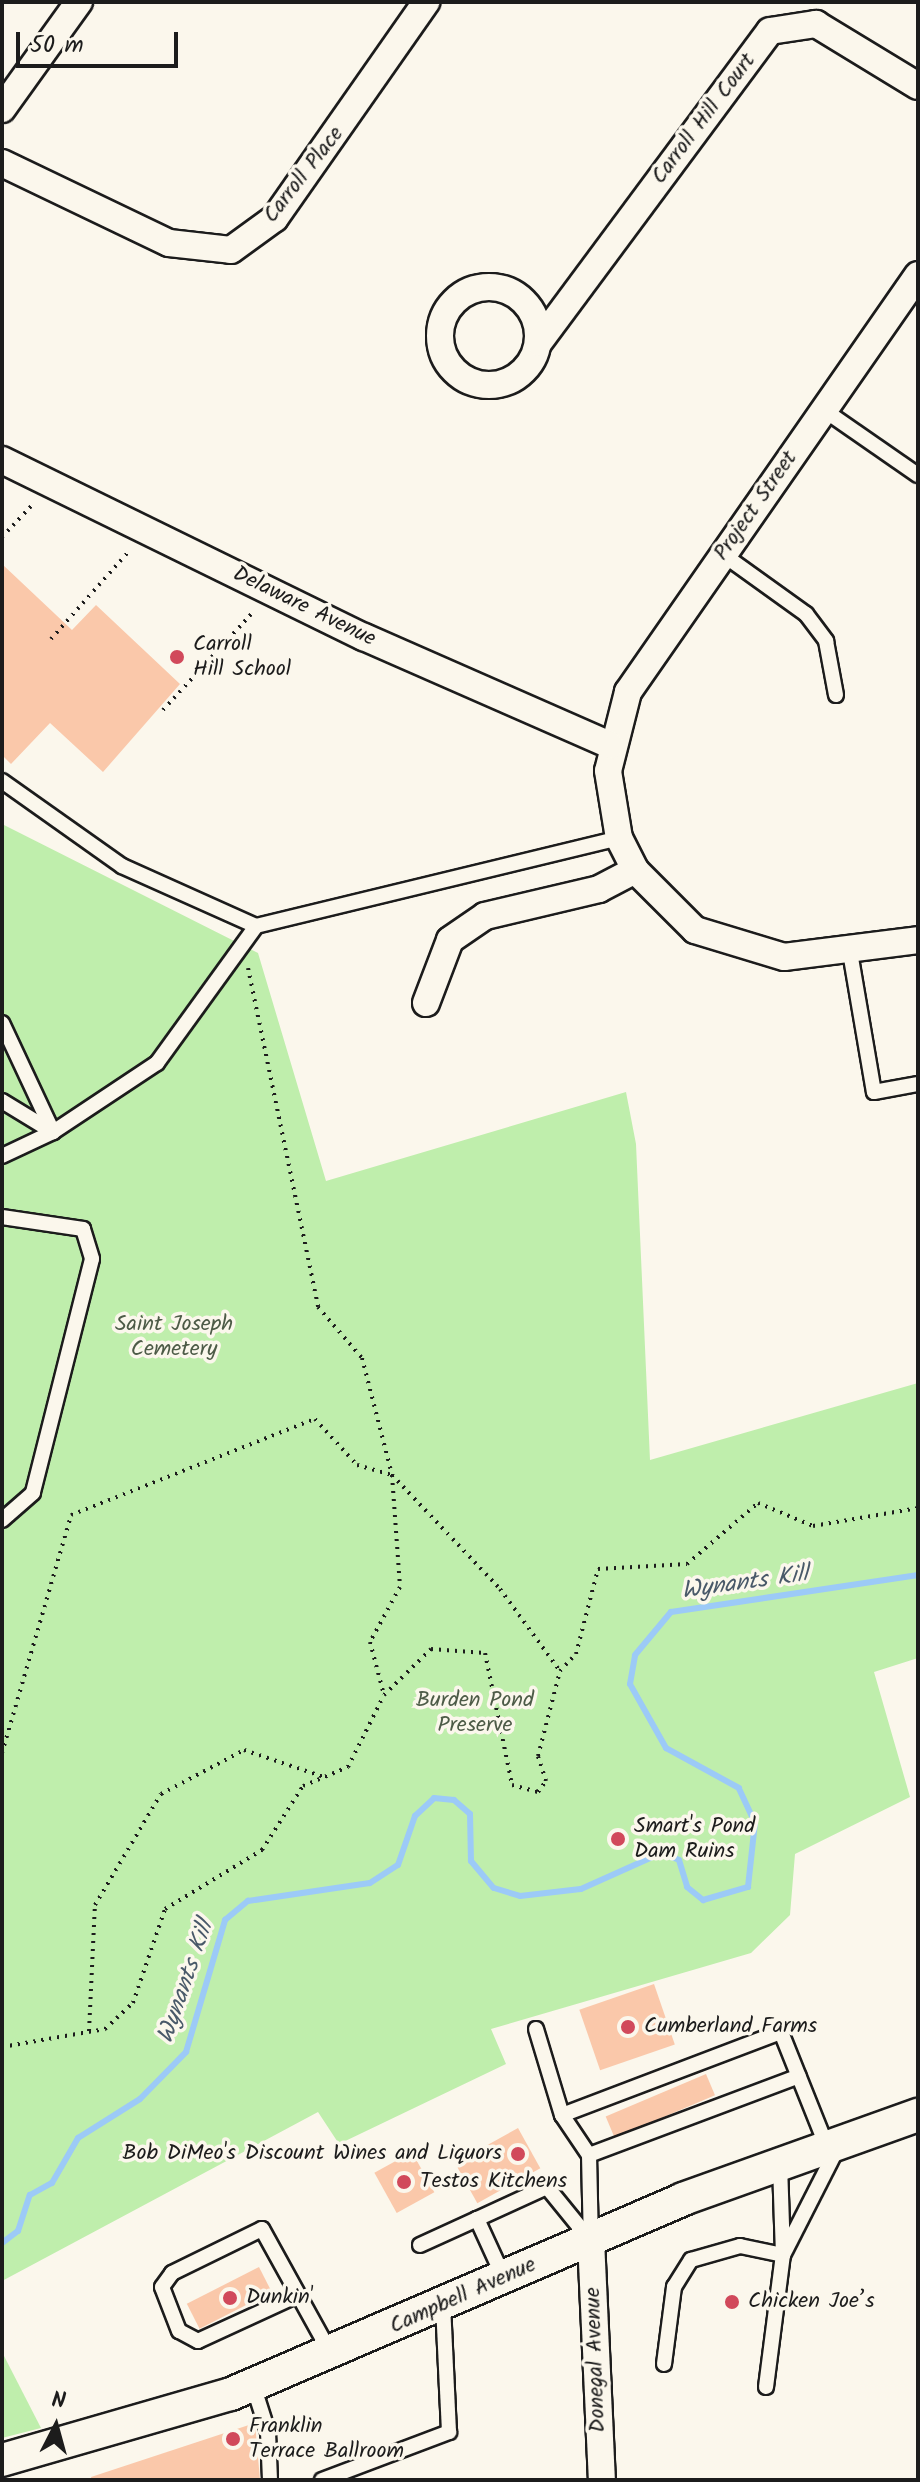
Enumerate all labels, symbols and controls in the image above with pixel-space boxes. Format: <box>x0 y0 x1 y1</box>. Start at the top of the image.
scale bar <box>20 16 182 66</box>
text: 50 m <box>30 26 84 65</box>
street label: Carroll Hill Court <box>646 48 762 190</box>
street label: Carroll Place <box>258 122 350 228</box>
street label: Project Street <box>709 446 803 566</box>
street label: Delaware Avenue <box>228 561 380 653</box>
place label: Carroll Hill School <box>193 631 291 682</box>
marker: Carroll Hill School <box>168 648 186 666</box>
park label: Saint Joseph Cemetery <box>115 1311 233 1362</box>
water label: Wynants Kill <box>680 1560 810 1606</box>
park label: Burden Pond Preserve <box>416 1687 534 1738</box>
place label: Smart's Pond Dam Ruins <box>634 1813 755 1864</box>
marker: Smart's Pond Dam Ruins <box>609 1830 627 1848</box>
water label: Wynants Kill <box>152 1917 220 2047</box>
place label: Cumberland Farms <box>644 2014 817 2040</box>
marker: Cumberland Farms <box>619 2018 637 2036</box>
place label: Bob DiMeo's Discount Wines and Liquors <box>122 2141 502 2167</box>
marker: Bob DiMeo's Discount Wines and Liquors <box>509 2145 527 2163</box>
place label: Testos Kitchens <box>420 2169 567 2195</box>
marker: Testos Kitchens <box>395 2173 413 2191</box>
street label: Campbell Avenue <box>386 2252 540 2340</box>
place label: Dunkin' <box>246 2285 313 2311</box>
street label: Donegal Avenue <box>580 2287 612 2433</box>
marker: Dunkin' <box>221 2289 239 2307</box>
place label: Chicken Joe’s <box>748 2289 875 2315</box>
marker: Chicken Joe’s <box>723 2293 741 2311</box>
text: N <box>50 2384 67 2420</box>
north arrow <box>16 2386 96 2466</box>
place label: Franklin Terrace Ballroom <box>249 2413 404 2464</box>
marker: Franklin Terrace Ballroom <box>224 2430 242 2448</box>

